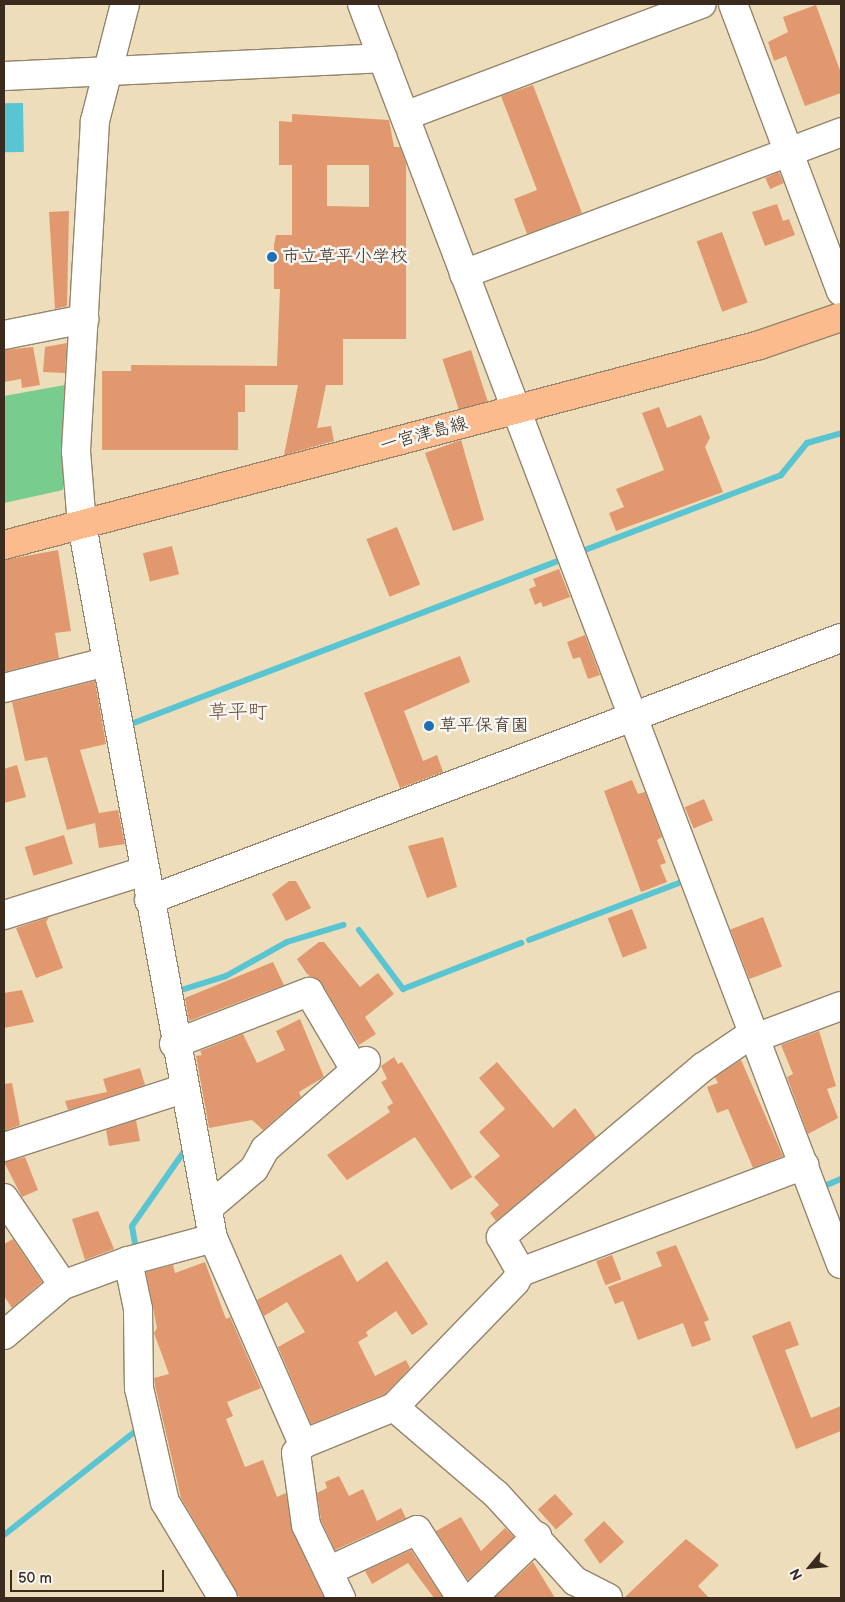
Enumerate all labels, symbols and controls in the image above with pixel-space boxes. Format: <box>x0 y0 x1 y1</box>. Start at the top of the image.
place label: 市立草平小学校 <box>282 246 408 268</box>
marker: 市立草平小学校 <box>266 251 278 263</box>
street label: 一宮津島線 <box>378 413 470 457</box>
district label: 草平町 <box>208 700 268 724</box>
place label: 草平保育園 <box>439 715 529 737</box>
marker: 草平保育園 <box>423 720 435 732</box>
north arrow <box>785 1542 835 1592</box>
scale bar <box>12 1560 166 1592</box>
text: N <box>786 1566 806 1583</box>
text: 50 m <box>18 1569 52 1588</box>

